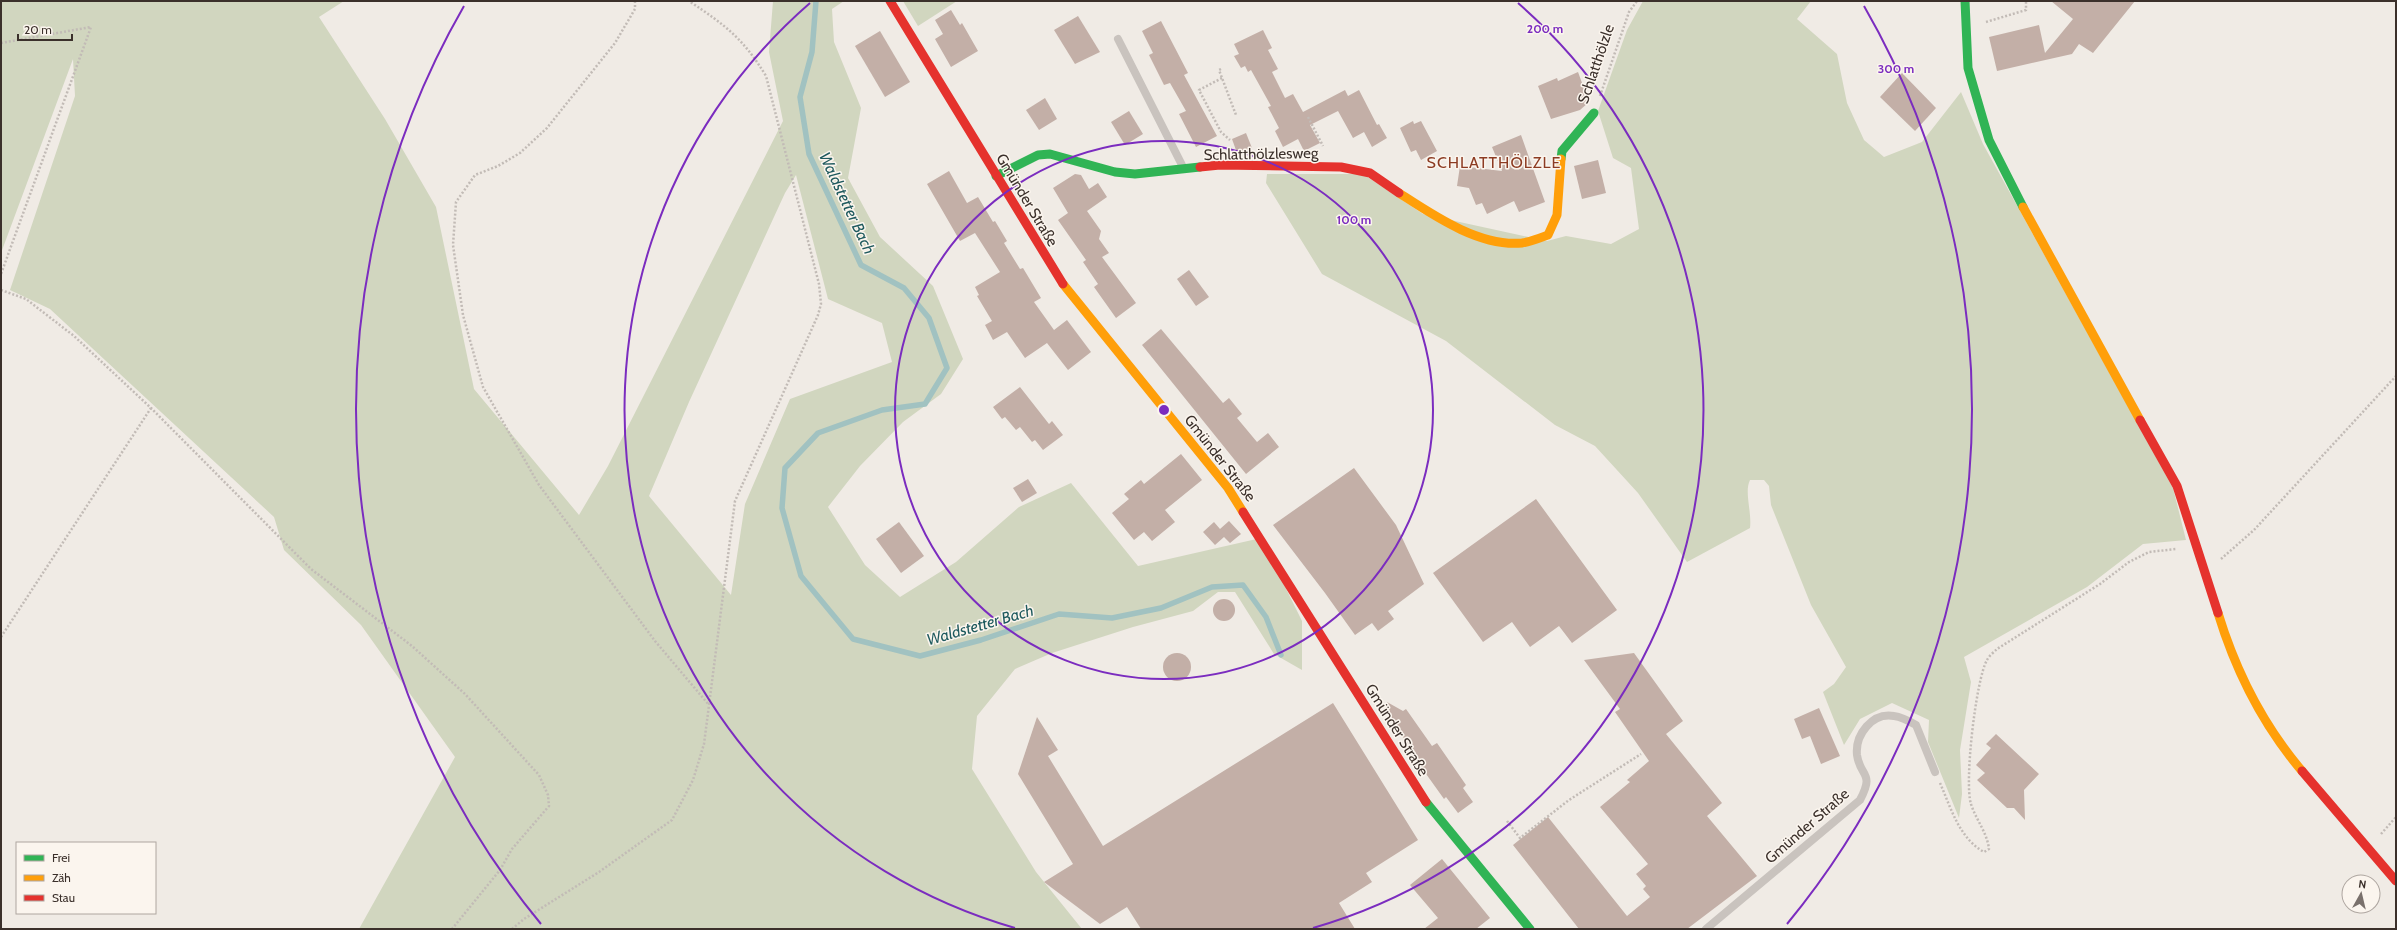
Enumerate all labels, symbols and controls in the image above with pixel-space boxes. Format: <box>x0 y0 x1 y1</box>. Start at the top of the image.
scale bar <box>18 16 72 42</box>
text: 200 m <box>1527 21 1563 36</box>
text: 20 m <box>24 22 52 37</box>
street label: Schlatthölzle <box>1574 22 1618 106</box>
text: 300 m <box>1878 61 1914 76</box>
street label: Schlatthölzlesweg <box>1204 144 1319 164</box>
water label: Waldstetter Bach <box>815 149 879 257</box>
street label: Gmünder Straße <box>992 150 1062 250</box>
district label: SCHLATTHÖLZLE <box>1427 153 1561 172</box>
text: 100 m <box>1337 212 1371 227</box>
centre of rings <box>1157 403 1171 417</box>
street label: Gmünder Straße <box>1181 411 1260 505</box>
water label: Waldstetter Bach <box>924 601 1036 649</box>
street label: Gmünder Straße <box>1361 681 1433 780</box>
street label: Gmünder Straße <box>1761 784 1853 867</box>
legend <box>16 842 156 914</box>
text: Frei <box>52 850 70 865</box>
text: Zäh <box>52 870 71 885</box>
north arrow <box>2341 874 2381 914</box>
text: N <box>2358 877 2367 892</box>
text: Stau <box>52 890 75 905</box>

